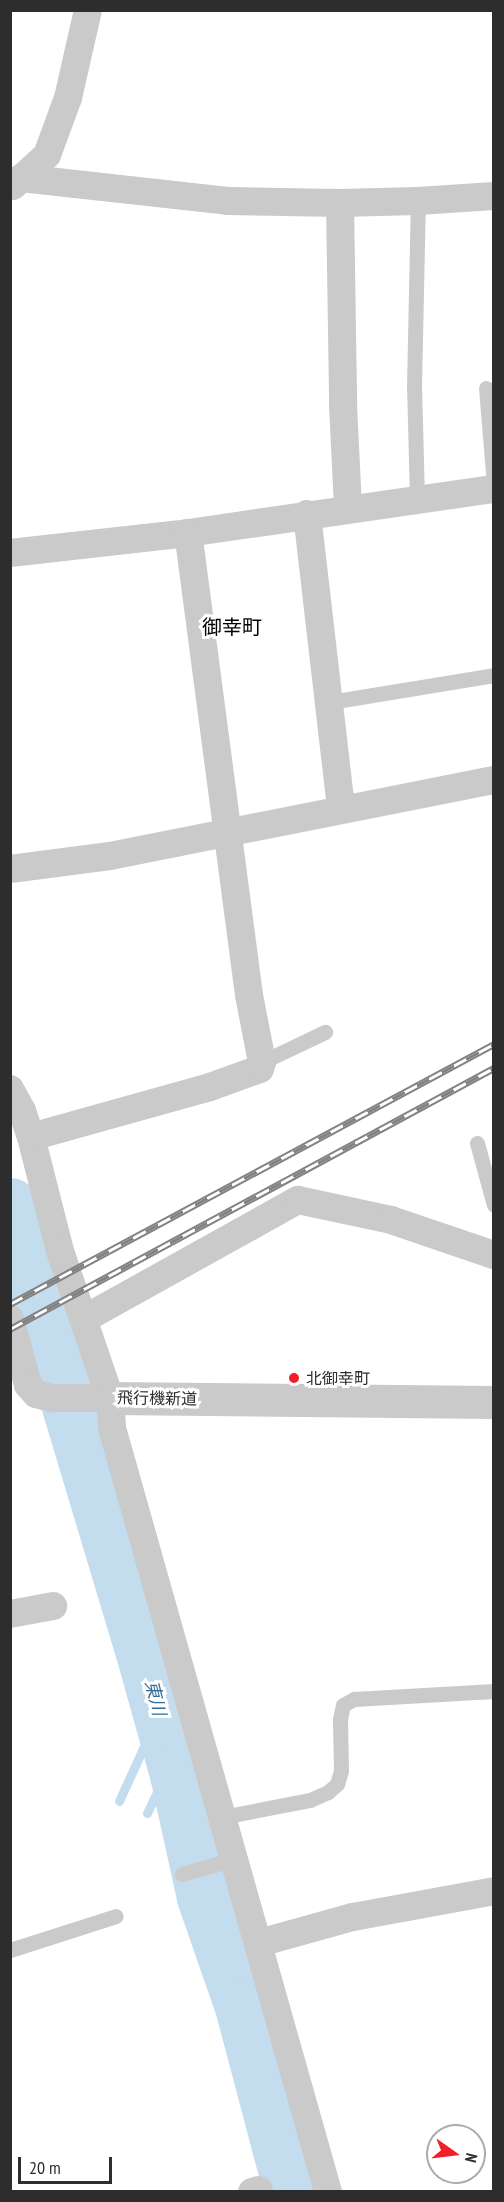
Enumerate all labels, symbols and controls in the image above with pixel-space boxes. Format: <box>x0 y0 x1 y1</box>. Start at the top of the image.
district label: 御幸町 <box>202 615 262 639</box>
place label: 北御幸町 <box>306 1368 370 1388</box>
marker: 北御幸町 <box>287 1371 301 1385</box>
street label: 飛行機新道 <box>117 1388 197 1408</box>
water label: 東川 <box>140 1678 170 1718</box>
north arrow <box>426 2124 486 2184</box>
scale bar <box>21 2145 116 2183</box>
text: N <box>461 2151 482 2164</box>
text: 20 m <box>29 2156 61 2179</box>

